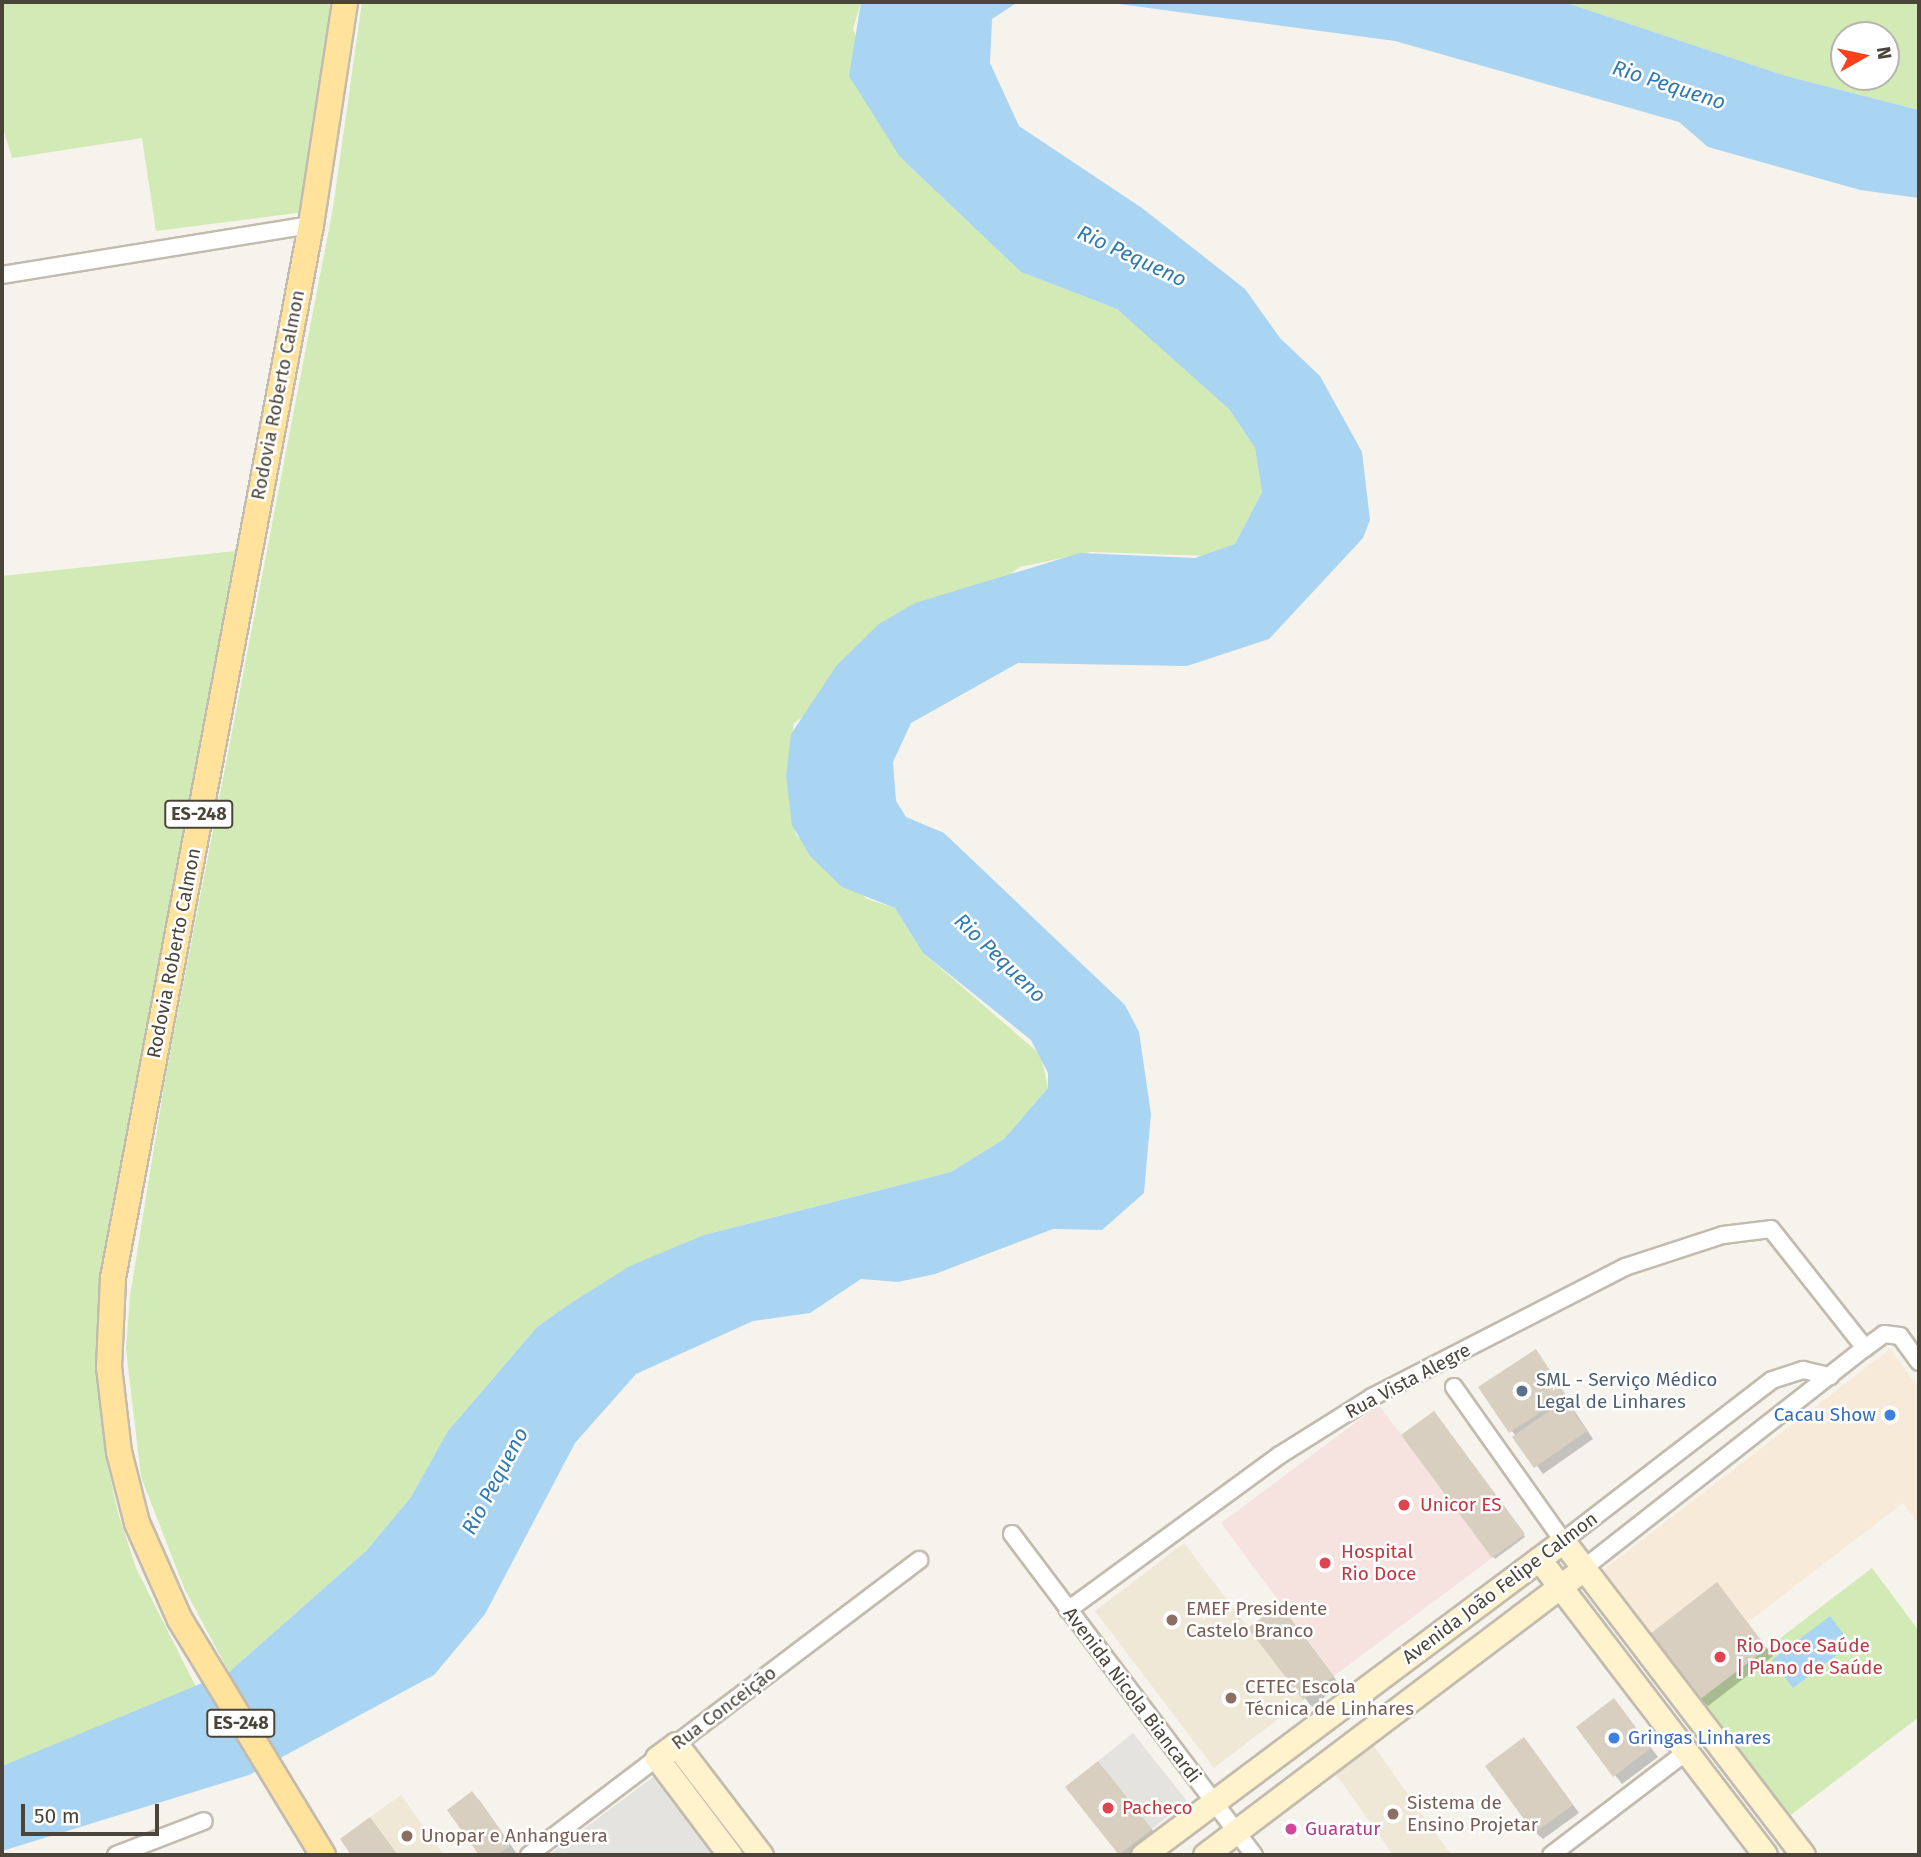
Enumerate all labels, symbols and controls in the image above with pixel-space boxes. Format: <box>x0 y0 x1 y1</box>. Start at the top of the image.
north arrow <box>1830 21 1900 91</box>
text: N <box>1872 45 1897 61</box>
water label: Rio Pequeno <box>1609 55 1729 115</box>
water label: Rio Pequeno <box>1073 220 1191 292</box>
street label: Rodovia Roberto Calmon <box>246 288 310 502</box>
road number: ES-248 <box>164 800 234 828</box>
street label: Rodovia Roberto Calmon <box>142 846 206 1060</box>
water label: Rio Pequeno <box>949 908 1051 1008</box>
street label: Rua Vista Alegre <box>1341 1338 1475 1424</box>
place label: SML - Serviço Médico Legal de Linhares <box>1536 1369 1717 1413</box>
marker: SML - Serviço Médico Legal de Linhares <box>1514 1383 1530 1399</box>
place label: Cacau Show <box>1774 1404 1876 1426</box>
marker: Cacau Show <box>1882 1407 1898 1423</box>
water label: Rio Pequeno <box>456 1423 534 1539</box>
place label: Unicor ES <box>1420 1494 1502 1516</box>
marker: Unicor ES <box>1394 1495 1414 1515</box>
street label: Avenida João Felipe Calmon <box>1398 1507 1602 1669</box>
place label: Hospital Rio Doce <box>1341 1541 1416 1585</box>
marker: Hospital Rio Doce <box>1315 1553 1335 1573</box>
place label: EMEF Presidente Castelo Branco <box>1186 1598 1327 1642</box>
street label: Avenida Nicola Biancardi <box>1059 1603 1205 1787</box>
marker: EMEF Presidente Castelo Branco <box>1164 1612 1180 1628</box>
place label: Rio Doce Saúde | Plano de Saúde <box>1736 1635 1883 1679</box>
marker: Rio Doce Saúde | Plano de Saúde <box>1710 1647 1730 1667</box>
street label: Rua Conceição <box>667 1661 781 1755</box>
place label: CETEC Escola Técnica de Linhares <box>1245 1676 1414 1720</box>
marker: CETEC Escola Técnica de Linhares <box>1223 1690 1239 1706</box>
road number: ES-248 <box>206 1708 276 1738</box>
place label: Gringas Linhares <box>1628 1727 1771 1749</box>
marker: Gringas Linhares <box>1606 1730 1622 1746</box>
scale bar <box>24 1790 163 1834</box>
place label: Sistema de Ensino Projetar <box>1407 1792 1538 1836</box>
place label: Pacheco <box>1122 1797 1193 1819</box>
marker: Pacheco <box>1100 1800 1116 1816</box>
text: 50 m <box>34 1803 80 1829</box>
marker: Sistema de Ensino Projetar <box>1385 1806 1401 1822</box>
place label: Guaratur <box>1305 1818 1381 1840</box>
marker: Guaratur <box>1283 1821 1299 1837</box>
place label: Unopar e Anhanguera <box>421 1825 608 1847</box>
marker: Unopar e Anhanguera <box>399 1828 415 1844</box>

